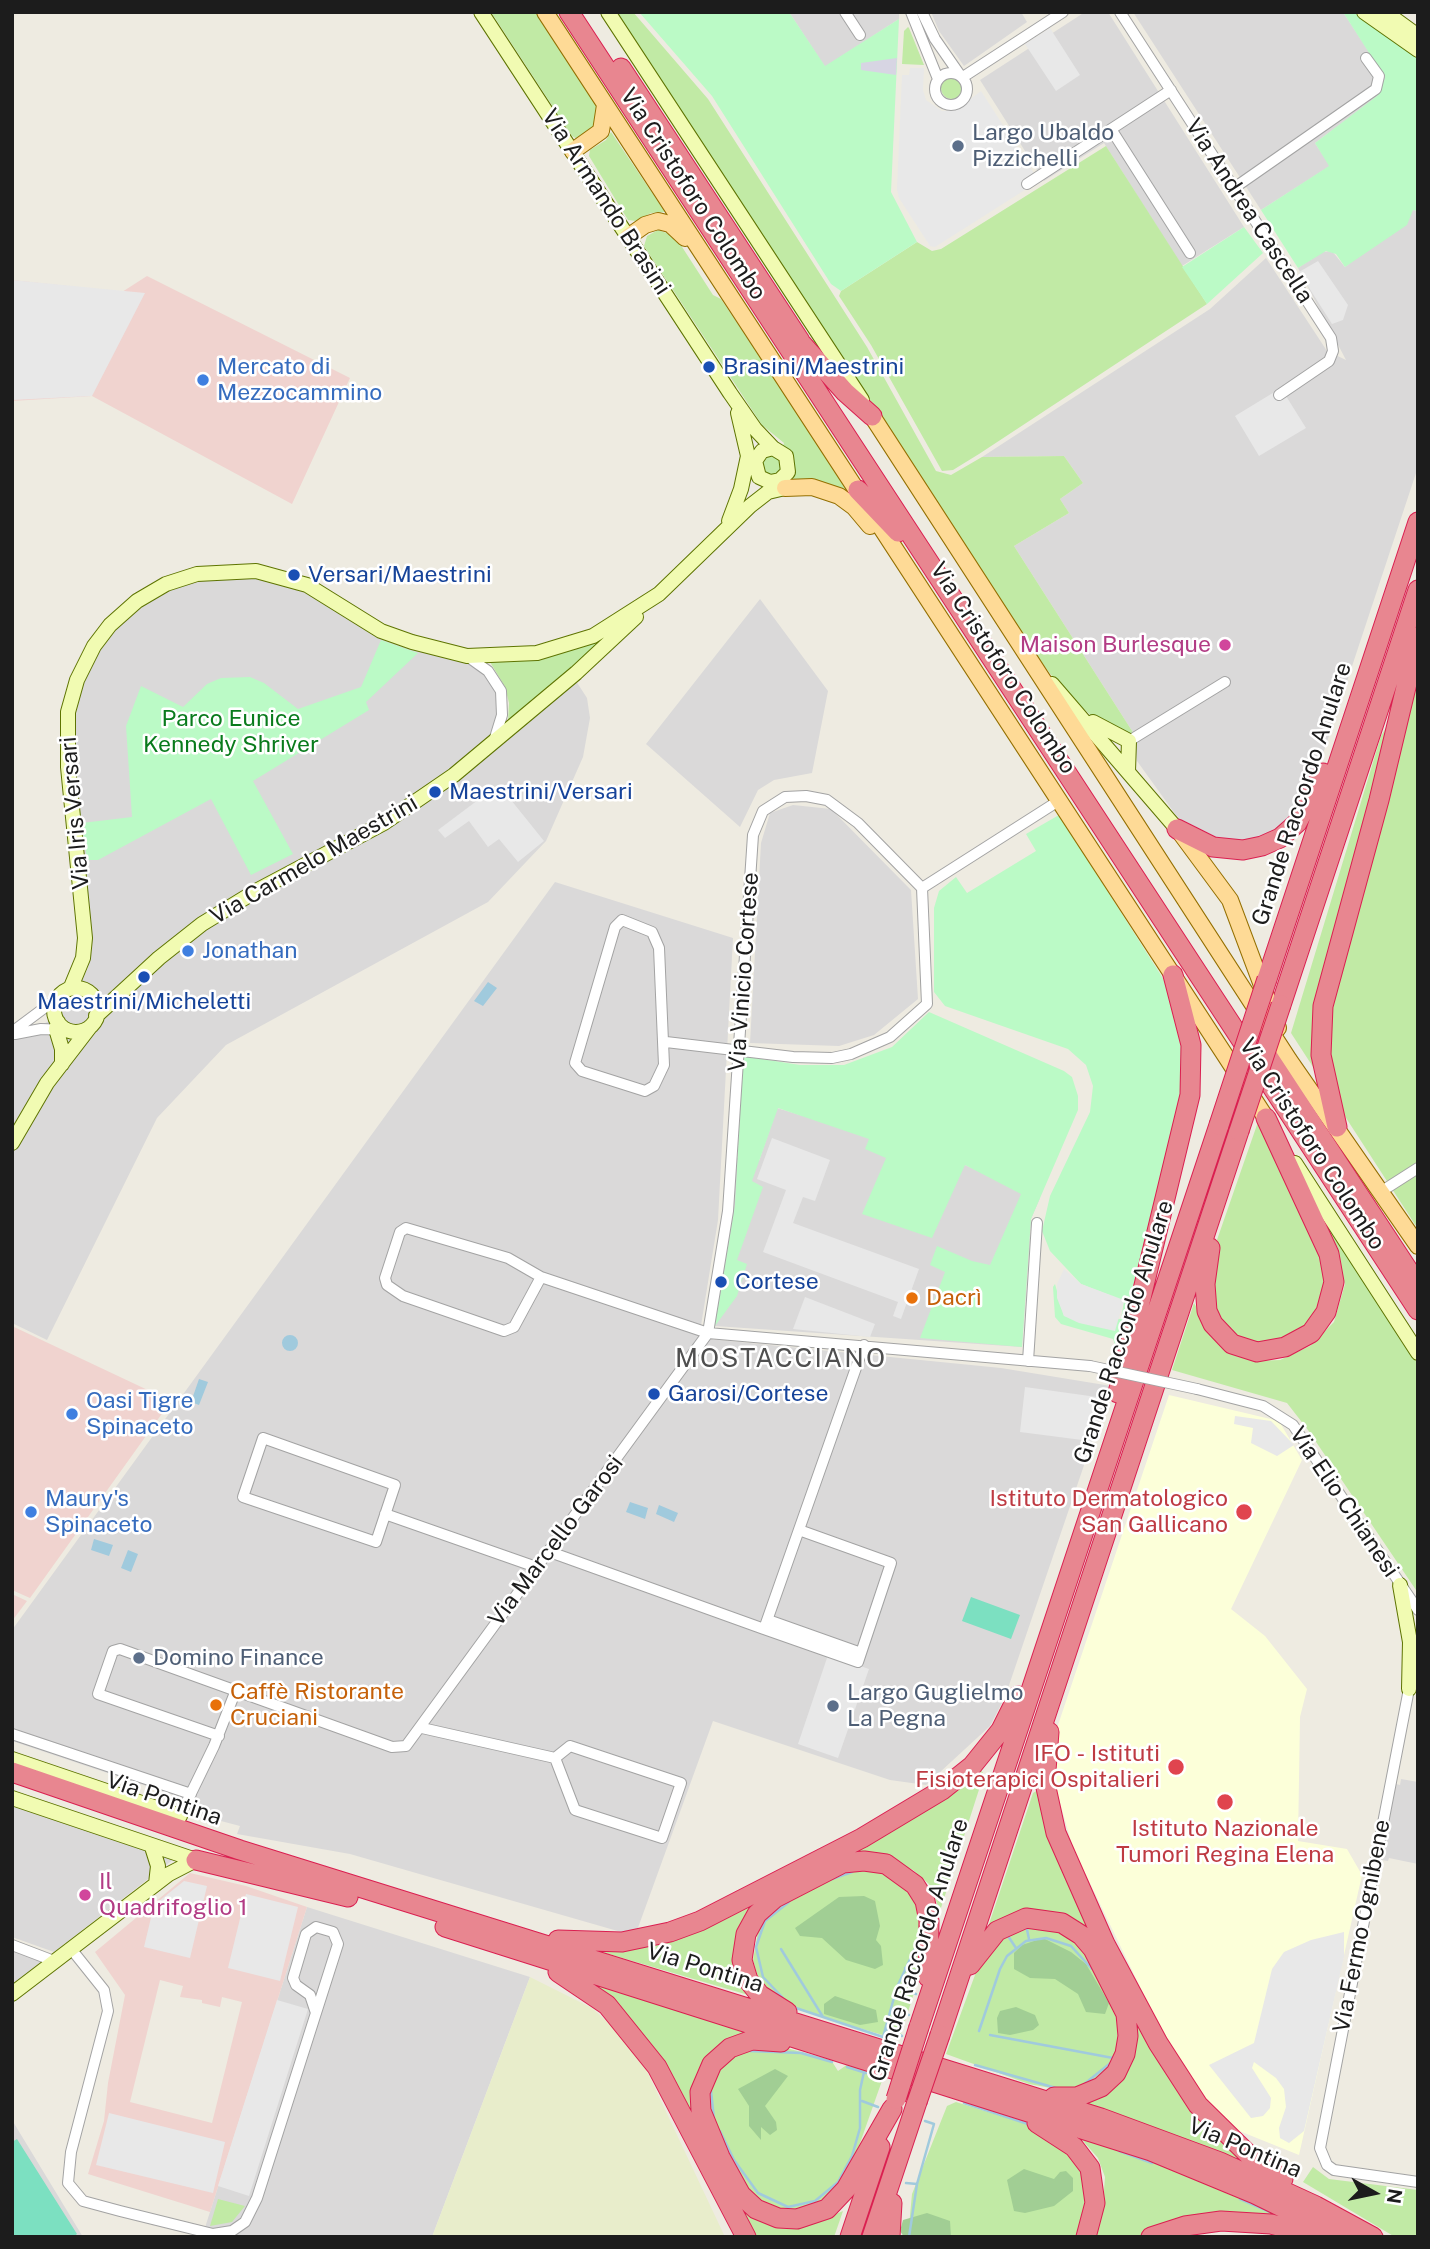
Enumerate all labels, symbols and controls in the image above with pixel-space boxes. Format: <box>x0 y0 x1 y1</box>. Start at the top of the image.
street label: Via Cristoforo Colombo <box>614 83 772 305</box>
street label: Via Armando Brasini <box>536 104 676 300</box>
street label: Via Andrea Cascella <box>1179 114 1319 308</box>
place label: Largo Ubaldo Pizzichelli <box>972 119 1114 173</box>
marker: Largo Ubaldo Pizzichelli <box>950 138 966 154</box>
place label: Mercato di Mezzocammino <box>217 353 382 407</box>
place label: Brasini/Maestrini <box>723 353 904 381</box>
marker: Brasini/Maestrini <box>701 359 717 375</box>
marker: Mercato di Mezzocammino <box>195 372 211 388</box>
street label: Via Cristoforo Colombo <box>924 557 1082 779</box>
place label: Versari/Maestrini <box>308 561 492 589</box>
marker: Versari/Maestrini <box>286 567 302 583</box>
place label: Maison Burlesque <box>1020 631 1211 659</box>
marker: Maison Burlesque <box>1217 637 1233 653</box>
street label: Grande Raccordo Anulare <box>1246 659 1358 929</box>
park label: Parco Eunice Kennedy Shriver <box>143 705 319 759</box>
street label: Via Iris Versari <box>55 735 95 891</box>
place label: Maestrini/Versari <box>449 778 633 806</box>
marker: Maestrini/Versari <box>427 784 443 800</box>
street label: Via Carmelo Maestrini <box>205 789 423 931</box>
street label: Via Vinicio Cortese <box>723 871 765 1073</box>
place label: Jonathan <box>202 937 298 965</box>
marker: Jonathan <box>180 943 196 959</box>
marker: Maestrini/Micheletti <box>136 969 152 985</box>
place label: Maestrini/Micheletti <box>37 988 251 1016</box>
street label: Via Cristoforo Colombo <box>1233 1033 1391 1255</box>
street label: Grande Raccordo Anulare <box>1068 1197 1180 1467</box>
place label: Cortese <box>735 1268 819 1296</box>
marker: Cortese <box>713 1274 729 1290</box>
place label: Dacrì <box>926 1284 982 1312</box>
marker: Dacrì <box>904 1290 920 1306</box>
district label: MOSTACCIANO <box>676 1343 886 1375</box>
place label: Garosi/Cortese <box>668 1380 828 1408</box>
marker: Garosi/Cortese <box>646 1386 662 1402</box>
place label: Oasi Tigre Spinaceto <box>86 1387 194 1441</box>
marker: Oasi Tigre Spinaceto <box>64 1406 80 1422</box>
street label: Via Elio Chianesi <box>1283 1421 1405 1583</box>
street label: Via Marcello Garosi <box>483 1450 629 1632</box>
place label: Maury's Spinaceto <box>45 1485 152 1539</box>
place label: Istituto Dermatologico San Gallicano <box>990 1485 1228 1539</box>
marker: Istituto Dermatologico San Gallicano <box>1234 1502 1254 1522</box>
marker: Maury's Spinaceto <box>23 1504 39 1520</box>
place label: Domino Finance <box>153 1644 324 1672</box>
marker: Domino Finance <box>131 1650 147 1666</box>
place label: Caffè Ristorante Cruciani <box>230 1678 404 1732</box>
place label: Largo Guglielmo La Pegna <box>847 1679 1024 1733</box>
marker: Caffè Ristorante Cruciani <box>208 1697 224 1713</box>
marker: Largo Guglielmo La Pegna <box>825 1698 841 1714</box>
place label: IFO - Istituti Fisioterapici Ospitalieri <box>915 1740 1160 1794</box>
marker: IFO - Istituti Fisioterapici Ospitalieri <box>1166 1757 1186 1777</box>
street label: Via Pontina <box>103 1766 225 1832</box>
marker: Istituto Nazionale Tumori Regina Elena <box>1215 1792 1235 1812</box>
street label: Grande Raccordo Anulare <box>863 1815 975 2085</box>
place label: Istituto Nazionale Tumori Regina Elena <box>1116 1815 1334 1869</box>
street label: Via Fermo Ognibene <box>1328 1817 1396 2035</box>
place label: Il Quadrifoglio 1 <box>99 1868 248 1922</box>
marker: Il Quadrifoglio 1 <box>77 1887 93 1903</box>
street label: Via Pontina <box>643 1937 767 1999</box>
street label: Via Pontina <box>1184 2112 1306 2184</box>
north arrow <box>1339 2158 1409 2228</box>
text: N <box>1383 2187 1407 2205</box>

